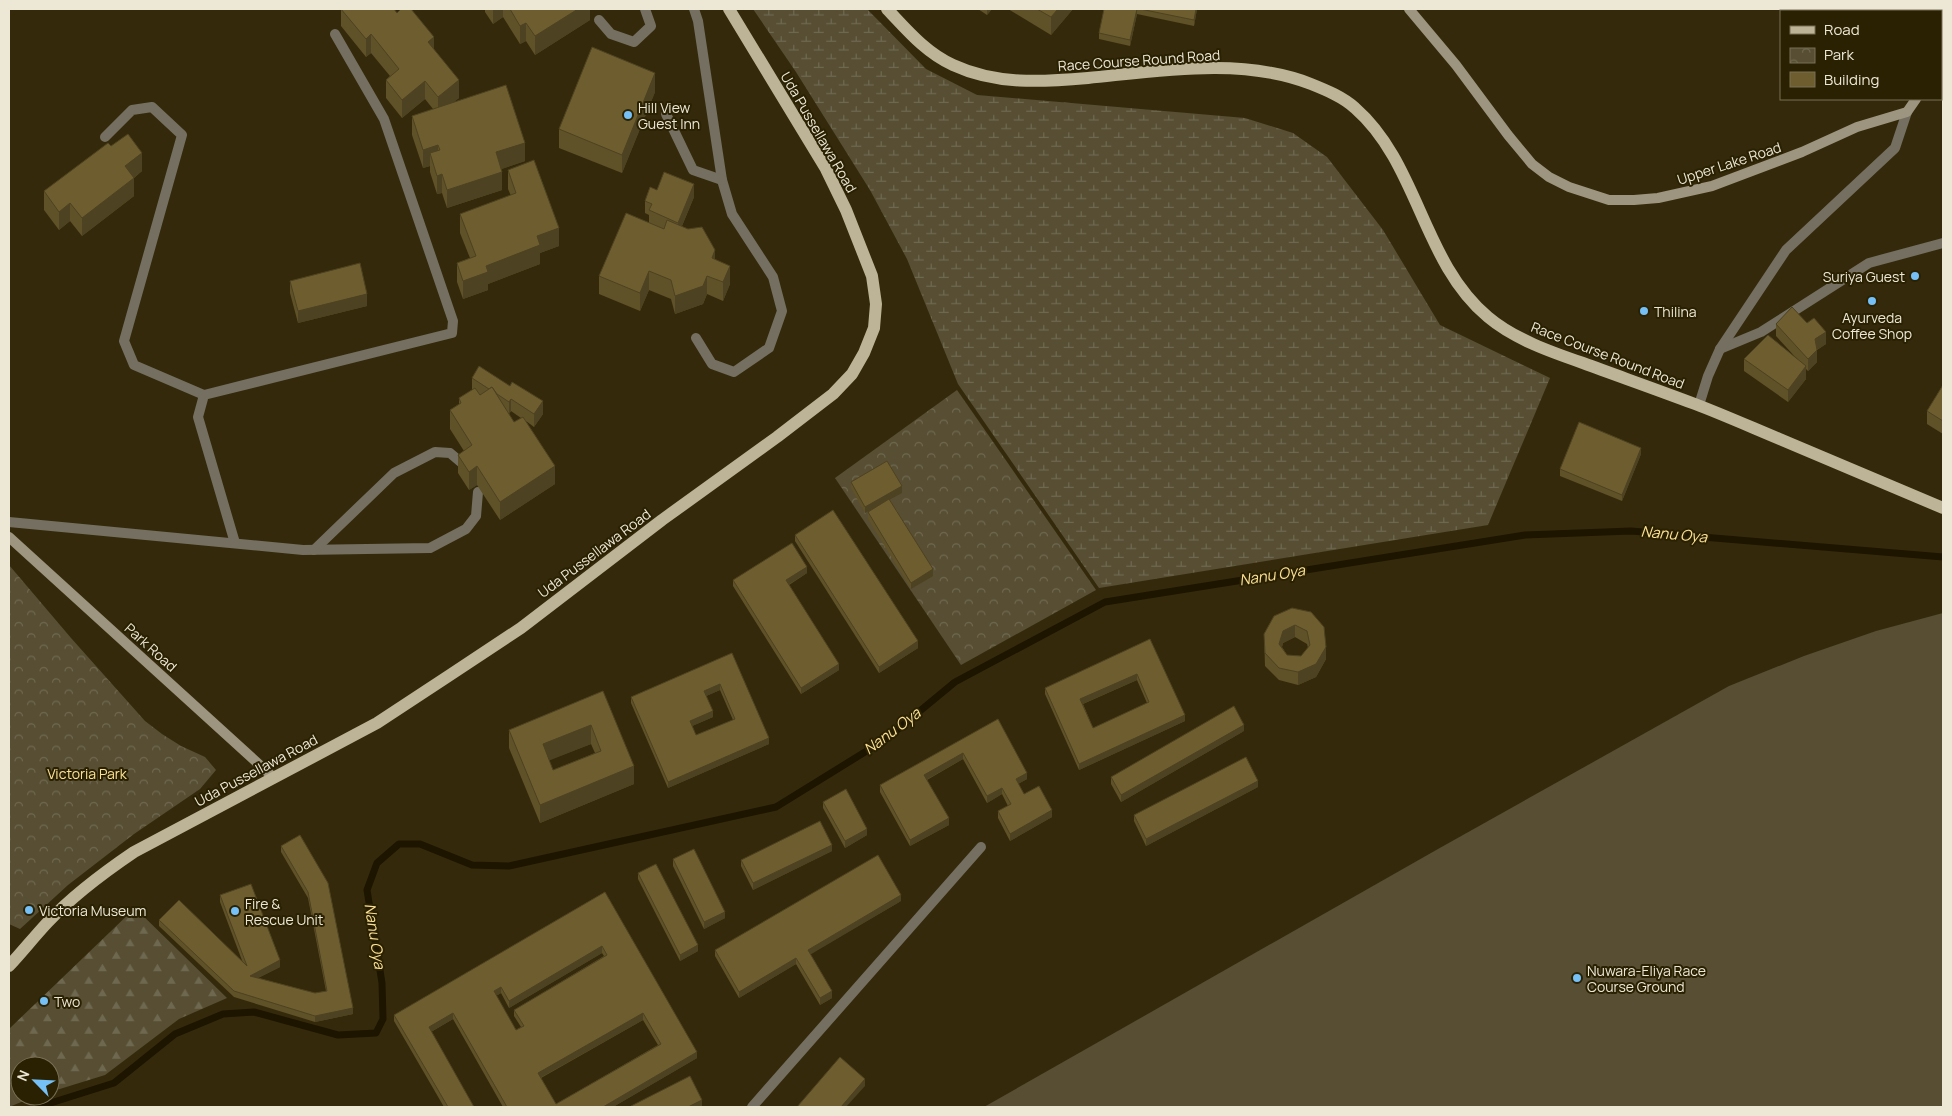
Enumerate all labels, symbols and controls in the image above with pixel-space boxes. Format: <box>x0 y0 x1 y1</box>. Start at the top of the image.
legend <box>1780 10 1942 100</box>
text: Road <box>1824 19 1860 40</box>
text: Park <box>1824 44 1854 65</box>
street label: Race Course Round Road <box>1057 45 1221 75</box>
street label: Uda Pussellawa Road <box>777 68 861 196</box>
text: Building <box>1824 69 1879 90</box>
place label: Hill View Guest Inn <box>638 98 700 133</box>
marker: Hill View Guest Inn <box>622 109 634 121</box>
street label: Upper Lake Road <box>1675 137 1783 189</box>
place label: Suriya Guest <box>1823 267 1905 286</box>
marker: Suriya Guest <box>1909 270 1921 282</box>
marker: Ayurveda Coffee Shop <box>1866 295 1878 307</box>
place label: Thilina <box>1654 302 1697 321</box>
marker: Thilina <box>1638 305 1650 317</box>
place label: Ayurveda Coffee Shop <box>1832 308 1912 343</box>
street label: Race Course Round Road <box>1529 317 1687 393</box>
street label: Uda Pussellawa Road <box>534 504 654 602</box>
water label: Nanu Oya <box>1640 521 1709 547</box>
water label: Nanu Oya <box>1238 559 1307 591</box>
street label: Park Road <box>121 619 181 675</box>
water label: Nanu Oya <box>859 702 925 759</box>
street label: Uda Pussellawa Road <box>191 730 321 810</box>
park label: Victoria Park <box>47 764 128 783</box>
place label: Fire & Rescue Unit <box>245 894 324 929</box>
place label: Victoria Museum <box>39 901 147 920</box>
water label: Nanu Oya <box>359 902 391 971</box>
marker: Victoria Museum <box>23 904 35 916</box>
marker: Fire & Rescue Unit <box>229 905 241 917</box>
place label: Nuwara-Eliya Race Course Ground <box>1587 961 1706 996</box>
marker: Nuwara-Eliya Race Course Ground <box>1571 972 1583 984</box>
place label: Two <box>54 992 80 1011</box>
marker: Two <box>38 995 50 1007</box>
north arrow <box>10 1056 60 1106</box>
text: N <box>12 1067 33 1084</box>

